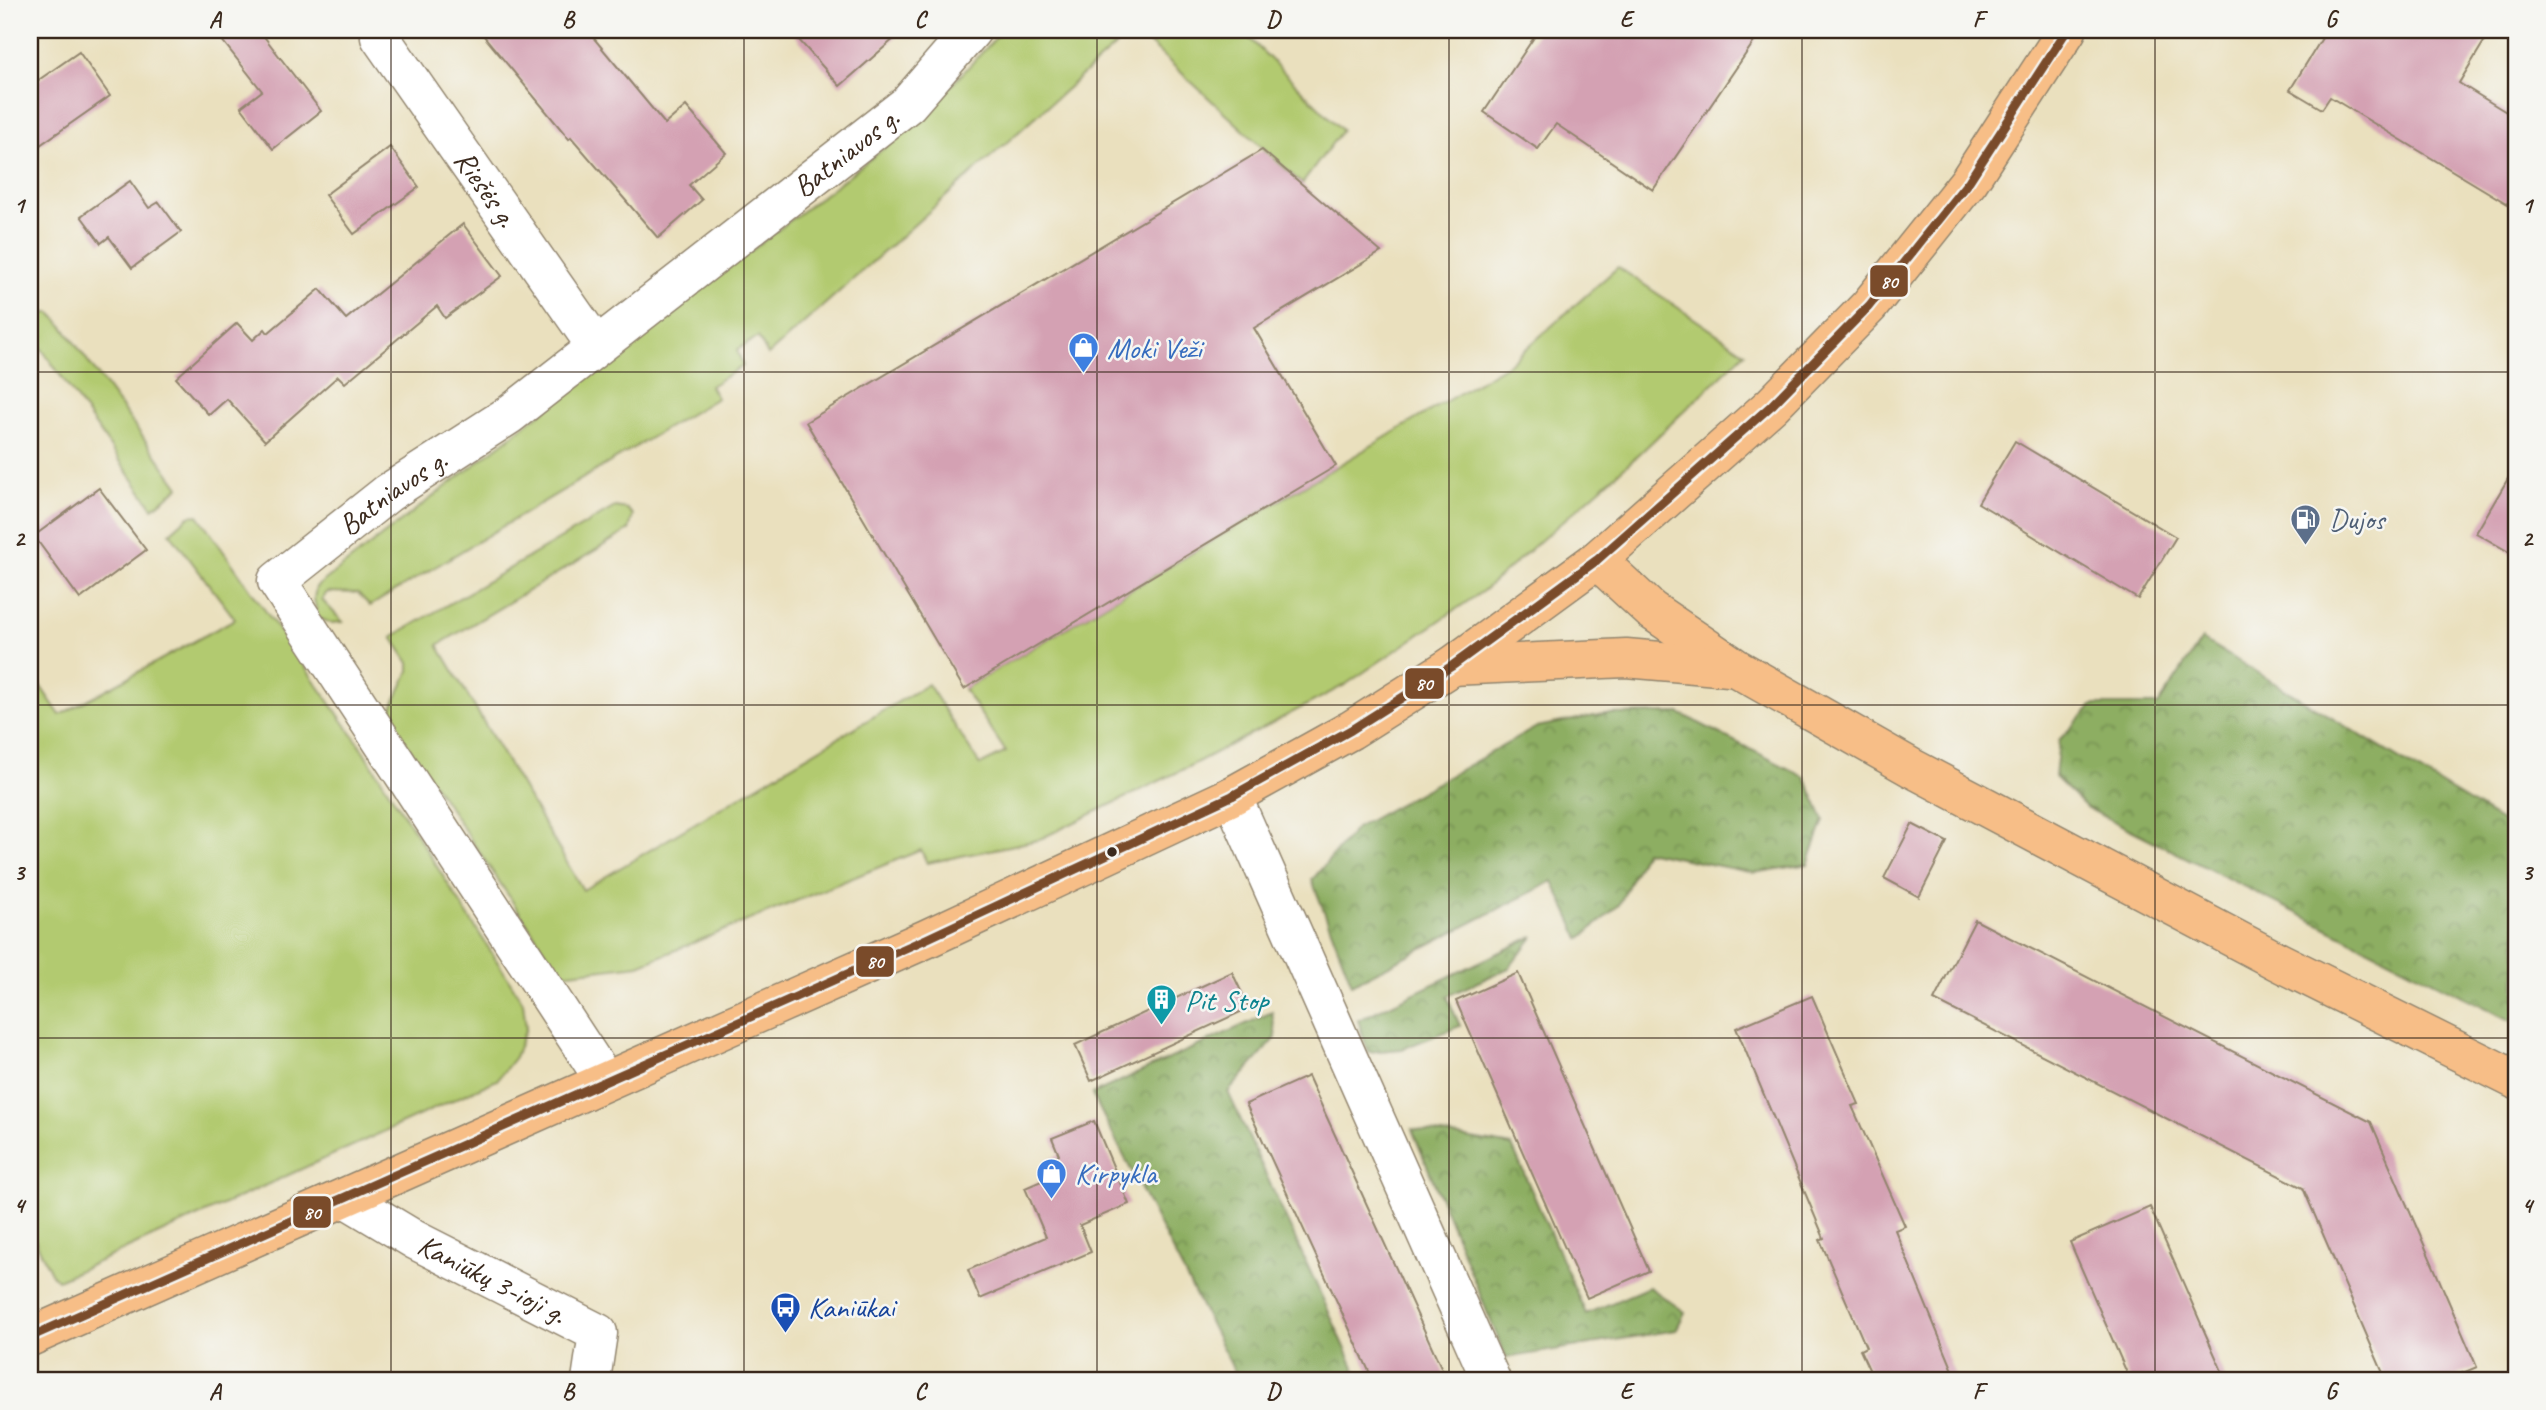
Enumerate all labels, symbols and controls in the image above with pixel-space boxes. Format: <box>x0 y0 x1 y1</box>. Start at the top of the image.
text: A <box>209 5 223 34</box>
text: B <box>562 5 576 34</box>
text: C <box>915 5 929 34</box>
text: D <box>1266 5 1282 34</box>
text: E <box>1620 5 1636 34</box>
text: F <box>1973 5 1989 34</box>
text: G <box>2325 5 2340 34</box>
street label: Batniavos g. <box>785 99 907 206</box>
street label: Riešės g. <box>446 143 526 235</box>
text: 1 <box>14 191 27 220</box>
text: 1 <box>2522 191 2535 220</box>
line badge: 80 <box>1869 264 1909 298</box>
text: 80 <box>1880 270 1900 294</box>
place label: Moki Veži <box>1107 329 1205 367</box>
shop icon: Moki Veži <box>1067 331 1101 375</box>
street label: Batniavos g. <box>331 441 454 544</box>
place label: Dujos <box>2329 500 2387 538</box>
fuel station icon: Dujos <box>2289 502 2323 546</box>
text: 2 <box>14 524 27 553</box>
text: 2 <box>2522 524 2535 553</box>
line badge: 80 <box>1404 667 1445 700</box>
text: 80 <box>1415 672 1435 696</box>
unlabelled marker <box>1105 845 1119 859</box>
text: 3 <box>14 858 27 887</box>
text: 3 <box>2522 858 2535 887</box>
line badge: 80 <box>855 945 895 978</box>
text: 80 <box>866 950 886 974</box>
place label: Pit Stop <box>1185 981 1270 1019</box>
building icon: Pit Stop <box>1145 983 1179 1027</box>
place label: Kirpykla <box>1075 1154 1158 1192</box>
shop icon: Kirpykla <box>1035 1156 1069 1200</box>
text: 4 <box>14 1191 27 1220</box>
text: 4 <box>2522 1191 2535 1220</box>
line badge: 80 <box>292 1195 332 1229</box>
text: 80 <box>303 1201 323 1225</box>
street label: Kaniūkų 3-ioji g. <box>411 1226 573 1333</box>
place label: Kaniūkai <box>808 1288 898 1326</box>
bus stop icon: Kaniūkai <box>768 1290 802 1334</box>
text: A <box>209 1377 223 1406</box>
text: B <box>562 1377 576 1406</box>
text: C <box>915 1377 929 1406</box>
text: D <box>1266 1377 1282 1406</box>
text: E <box>1620 1377 1636 1406</box>
text: F <box>1973 1377 1989 1406</box>
text: G <box>2325 1377 2340 1406</box>

